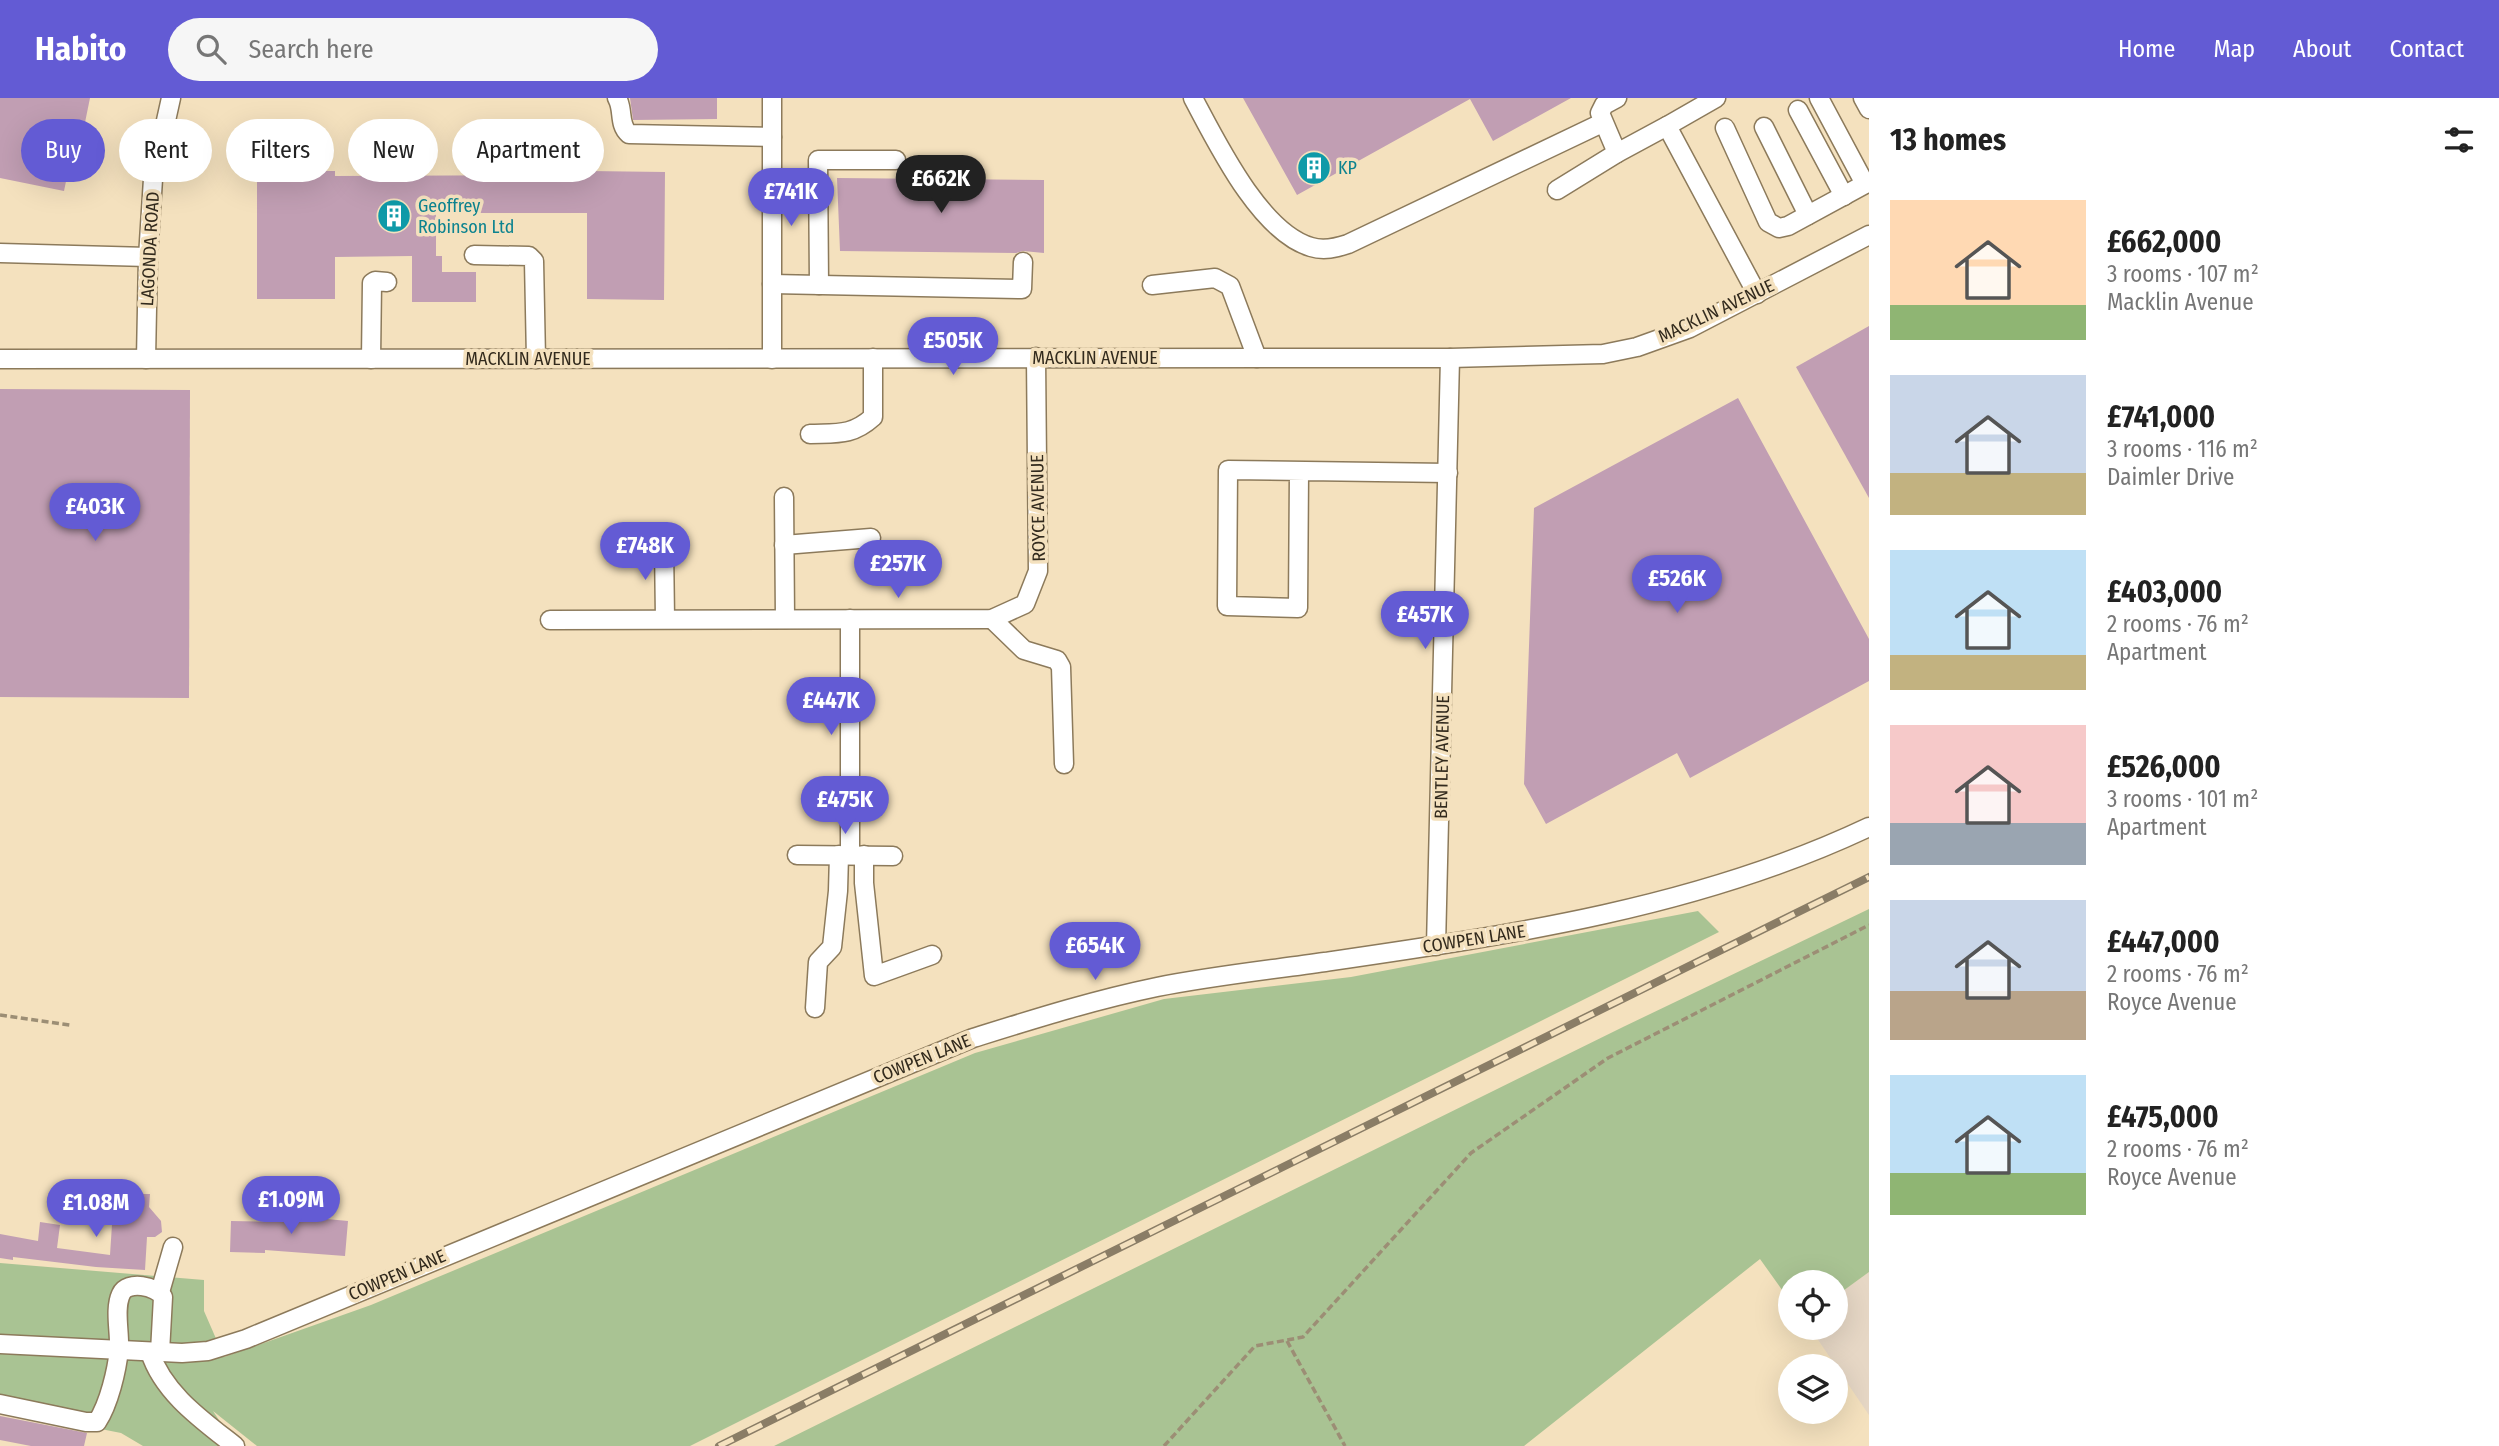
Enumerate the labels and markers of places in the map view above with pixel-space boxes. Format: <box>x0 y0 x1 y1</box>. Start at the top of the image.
building icon: KP <box>1295 149 1333 187</box>
pin: £662K <box>892 156 990 215</box>
place label: KP <box>1338 157 1357 179</box>
pin: £741K <box>742 169 840 228</box>
place label: Geoffrey Robinson Ltd <box>418 195 514 238</box>
building icon: Geoffrey Robinson Ltd <box>375 197 413 235</box>
pin: £505K <box>904 317 1002 377</box>
pin: £403K <box>46 484 144 543</box>
pin: £748K <box>596 522 694 582</box>
pin: £257K <box>849 540 947 600</box>
pin: £526K <box>1628 556 1726 615</box>
pin: £457K <box>1376 592 1474 651</box>
pin: £447K <box>782 678 880 737</box>
pin: £475K <box>796 776 894 836</box>
pin: £654K <box>1046 922 1144 982</box>
pin: £1.09M <box>234 1176 348 1236</box>
pin: £1.08M <box>39 1180 153 1239</box>

